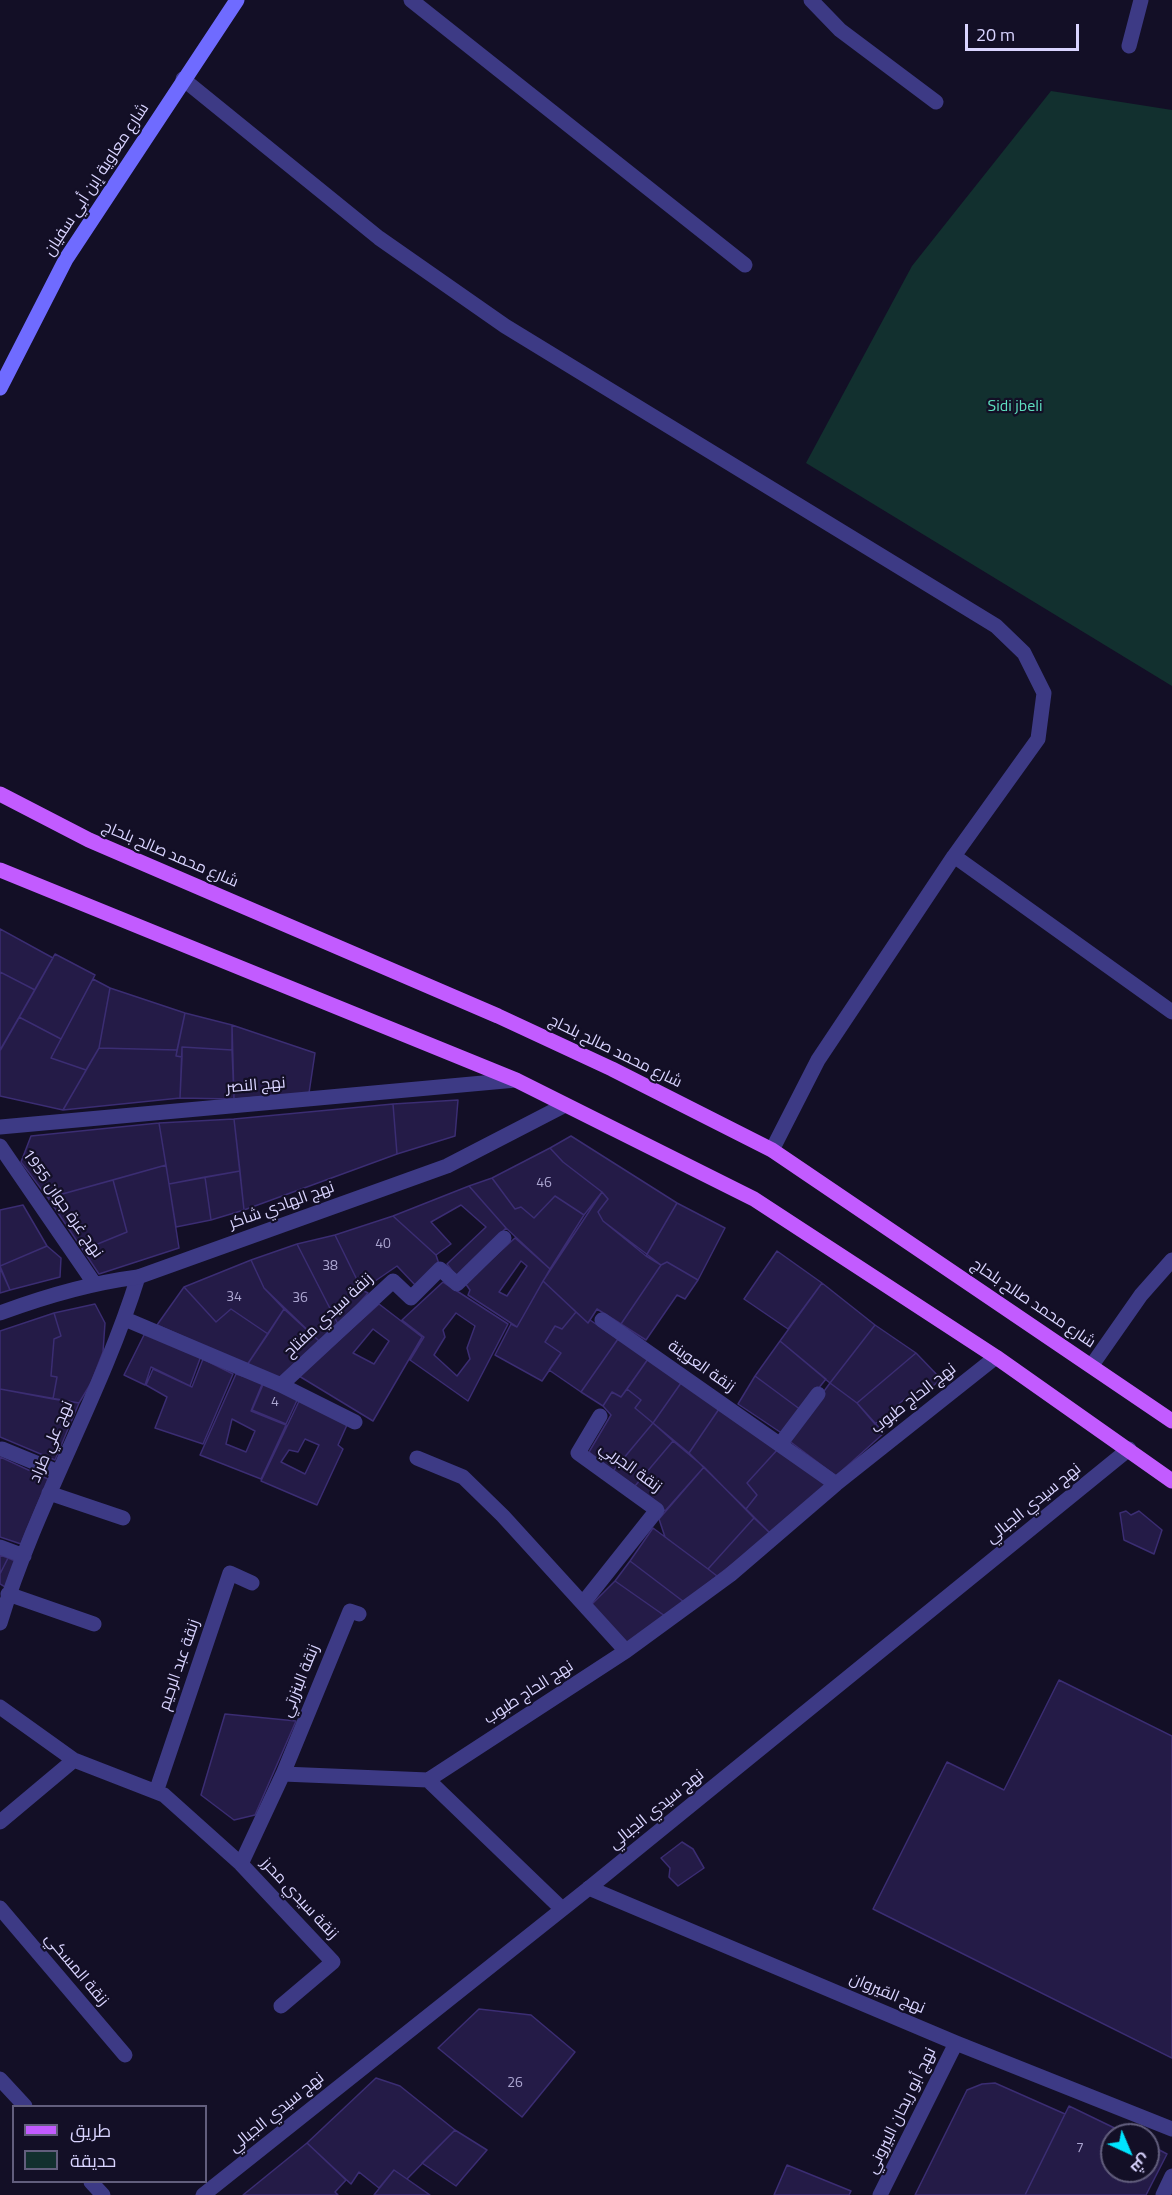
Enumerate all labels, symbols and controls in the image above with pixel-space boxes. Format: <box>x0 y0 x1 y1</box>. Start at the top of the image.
scale bar <box>968 12 1082 50</box>
text: 20 m <box>976 21 1015 48</box>
street label: شارع معاوية إبن أبي سفيان <box>40 100 154 260</box>
park label: Sidi jbeli <box>988 397 1042 417</box>
street label: شارع محمد صالح بلحاج <box>99 818 241 892</box>
street label: شارع محمد صالح بلحاج <box>545 1011 685 1093</box>
street label: نهج النصر <box>225 1074 287 1098</box>
street label: 1955 نهج غرة جوان <box>17 1146 107 1262</box>
house number: 46 <box>536 1176 552 1192</box>
street label: نهج الهادي شاكر <box>227 1178 337 1234</box>
house number: 40 <box>375 1237 391 1253</box>
street label: شارع محمد صالح بلحاج <box>967 1255 1099 1353</box>
house number: 38 <box>322 1259 338 1275</box>
street label: زنقة سيدي مفتاح <box>280 1270 378 1362</box>
house number: 34 <box>226 1290 242 1306</box>
house number: 36 <box>292 1291 308 1307</box>
street label: زنقة العوينة <box>664 1337 738 1397</box>
street label: نهج الحاج طبوب <box>868 1360 960 1438</box>
house number: 4 <box>271 1395 279 1411</box>
street label: نهج علي طراد <box>26 1398 78 1486</box>
street label: زنقة الجربي <box>595 1439 665 1497</box>
street label: نهج سيدي الجبالي <box>983 1460 1085 1548</box>
street label: زنقة عبد الرحيم <box>155 1617 205 1713</box>
street label: زنقة البنزرتي <box>278 1642 324 1720</box>
street label: نهج الحاج طبوب <box>481 1657 577 1729</box>
street label: نهج سيدي الجبالي <box>606 1766 708 1854</box>
street label: زنقة سيدي محرز <box>256 1854 342 1944</box>
street label: زنقة المسكي <box>40 1930 112 2010</box>
street label: نهج القيروان <box>846 1969 928 2019</box>
street label: نهج أبو ريحان البيروني <box>863 2045 941 2177</box>
street label: نهج سيدي الجبالي <box>226 2069 328 2157</box>
house number: 26 <box>507 2076 523 2092</box>
legend <box>12 2105 207 2183</box>
text: طريق <box>70 2117 111 2144</box>
north arrow <box>1100 2123 1160 2183</box>
house number: 7 <box>1076 2141 1084 2157</box>
text: حديقة <box>70 2147 116 2174</box>
text: ش <box>1125 2149 1157 2180</box>

